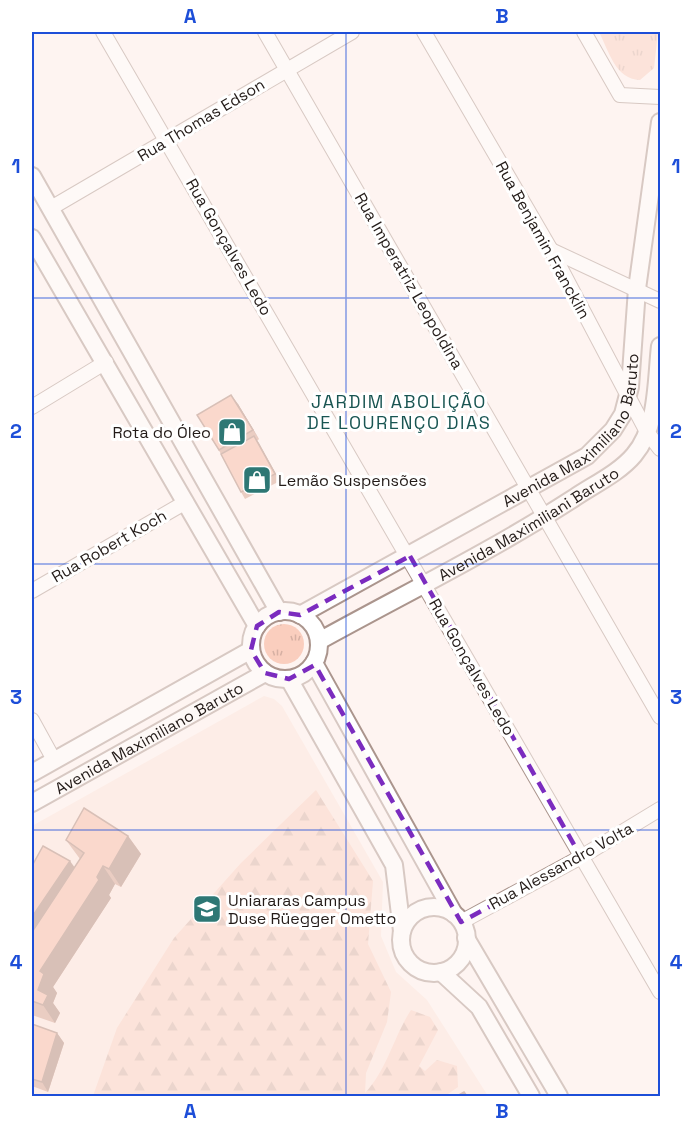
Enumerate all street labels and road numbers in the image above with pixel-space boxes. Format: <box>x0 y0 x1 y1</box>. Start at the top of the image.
street label: Rua Thomas Edson <box>134 74 268 166</box>
street label: Rua Benjamin Francklin <box>491 157 595 323</box>
street label: Rua Gonçalves Ledo <box>181 175 277 319</box>
street label: Rua Imperatriz Leopoldina <box>350 189 468 373</box>
street label: Avenida Maximiliano Baruto <box>498 353 643 511</box>
street label: Avenida Maximiliani Baruto <box>434 462 623 585</box>
street label: Rua Robert Koch <box>48 505 170 587</box>
street label: Rua Gonçalves Ledo <box>424 595 520 739</box>
street label: Avenida Maximiliano Baruto <box>51 677 247 799</box>
street label: Rua Alessandro Volta <box>485 818 637 914</box>

